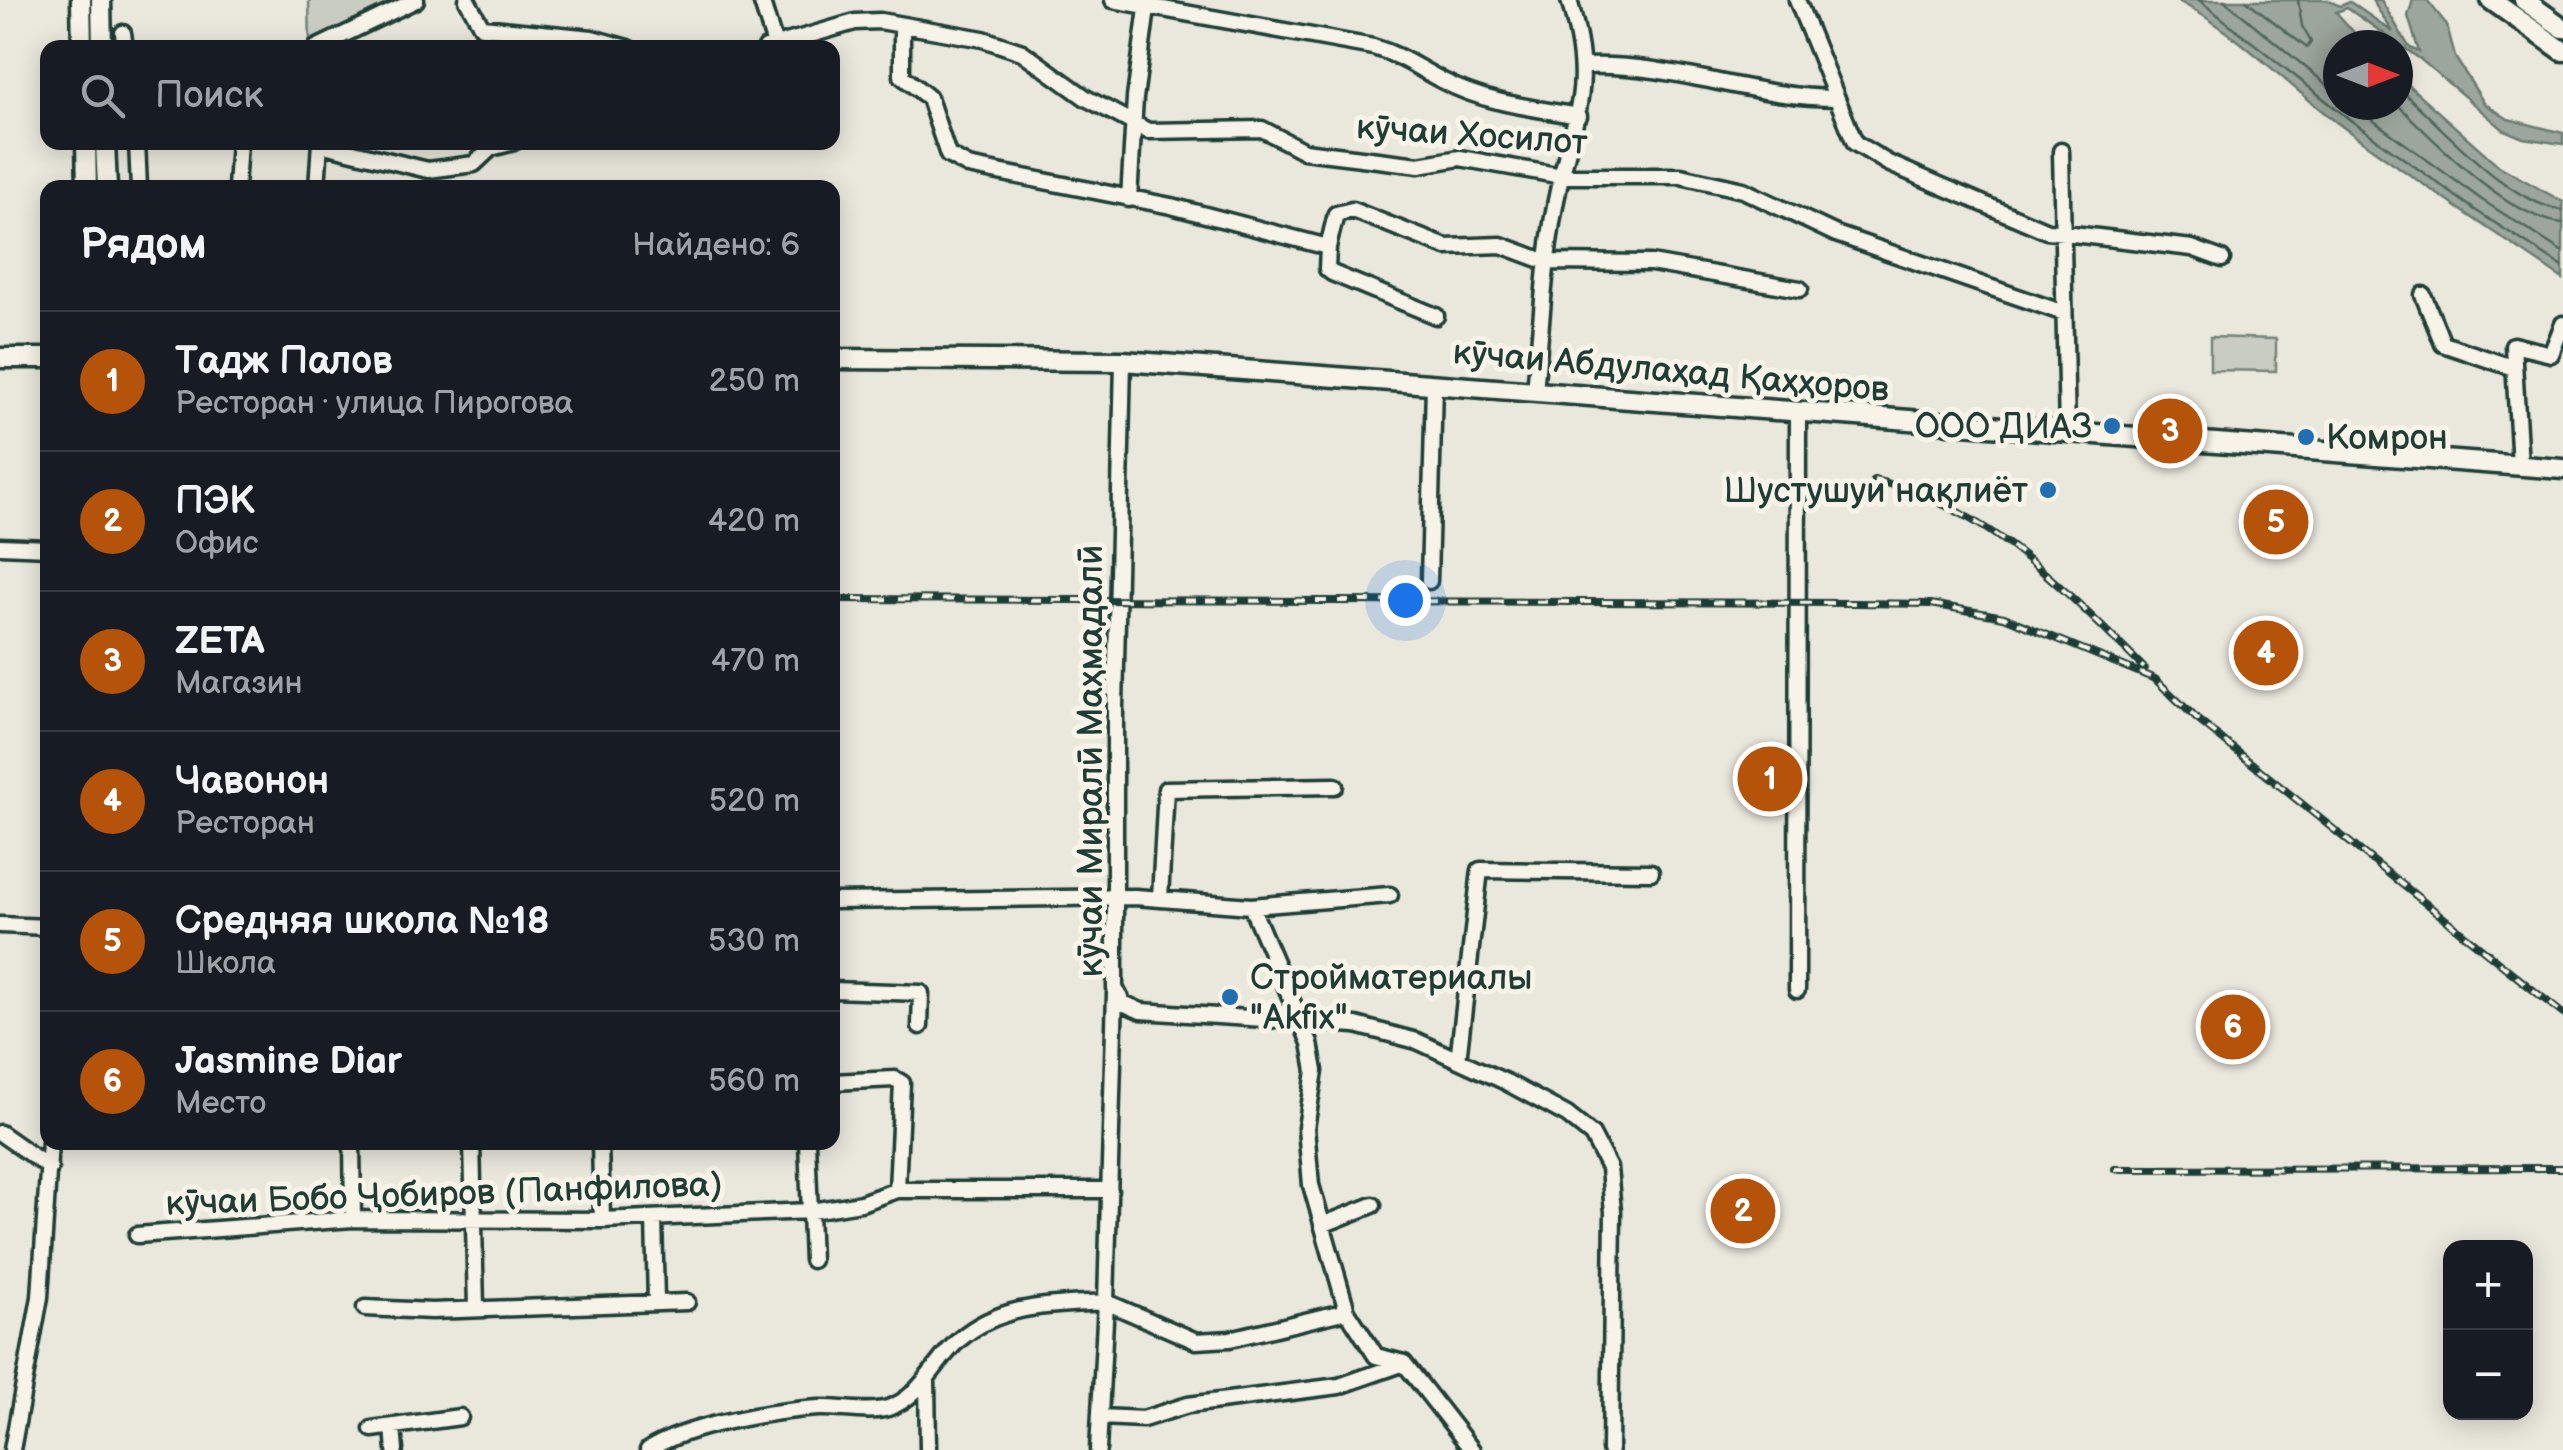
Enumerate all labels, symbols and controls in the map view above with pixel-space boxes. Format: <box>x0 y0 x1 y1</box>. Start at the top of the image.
north arrow <box>2323 30 2413 120</box>
search box <box>40 40 840 150</box>
icon: search <box>75 68 130 123</box>
text: Поиск <box>155 73 263 118</box>
street label: кӯчаи Хосилот <box>1355 106 1589 165</box>
text: Рядом <box>80 220 207 271</box>
text: Найдено: 6 <box>632 226 800 265</box>
street label: кӯчаи Абдулаҳад Қаҳҳоров <box>1451 331 1891 412</box>
text: Тадж Палов <box>175 339 393 384</box>
text: 1 <box>106 362 119 401</box>
text: 250 m <box>709 362 800 401</box>
text: Ресторан · улица Пирогова <box>175 384 573 423</box>
pin: 3 <box>2138 394 2202 468</box>
place label: ООО ДИАЗ <box>1915 406 2092 449</box>
marker: ООО ДИАЗ <box>2101 415 2123 437</box>
place label: Комрон <box>2326 417 2448 460</box>
marker: Комрон <box>2295 426 2317 448</box>
place label: Шустушуи нақлиёт <box>1723 470 2028 513</box>
text: ПЭК <box>175 479 255 524</box>
marker: Шустушуи нақлиёт <box>2037 479 2059 501</box>
pin: 5 <box>2244 484 2308 560</box>
text: 2 <box>103 502 122 541</box>
text: 420 m <box>708 502 800 541</box>
text: Офис <box>175 524 258 563</box>
street label: кӯчаи Миралӣ Маҳмадалӣ <box>1070 545 1113 977</box>
your location <box>1380 575 1431 626</box>
pin: 4 <box>2234 616 2298 690</box>
text: ZETA <box>175 619 264 664</box>
text: 3 <box>103 642 122 681</box>
text: 470 m <box>711 642 800 681</box>
text: Магазин <box>175 664 303 703</box>
pin: 1 <box>1738 742 1802 816</box>
text: Чавонон <box>175 759 329 804</box>
text: 4 <box>103 782 122 821</box>
text: 520 m <box>709 782 800 821</box>
text: Ресторан <box>175 804 315 843</box>
text: Средняя школа №18 <box>175 899 550 944</box>
text: 5 <box>103 922 122 961</box>
text: 530 m <box>708 922 800 961</box>
text: Школа <box>175 944 276 983</box>
place label: Стройматериалы "Akfix" <box>1250 957 1533 1040</box>
marker: Стройматериалы "Akfix" <box>1219 986 1241 1008</box>
pin: 6 <box>2200 990 2266 1064</box>
text: Jasmine Diar <box>175 1039 402 1084</box>
text: 6 <box>103 1062 122 1101</box>
text: 560 m <box>708 1062 800 1101</box>
text: Место <box>175 1084 266 1123</box>
street label: кӯчаи Бобо Ҷобиров (Панфилова) <box>165 1163 723 1226</box>
pin: 2 <box>1710 1174 1776 1248</box>
map controls <box>2443 1240 2533 1420</box>
button: + <box>2443 1240 2533 1330</box>
button: − <box>2443 1330 2533 1420</box>

